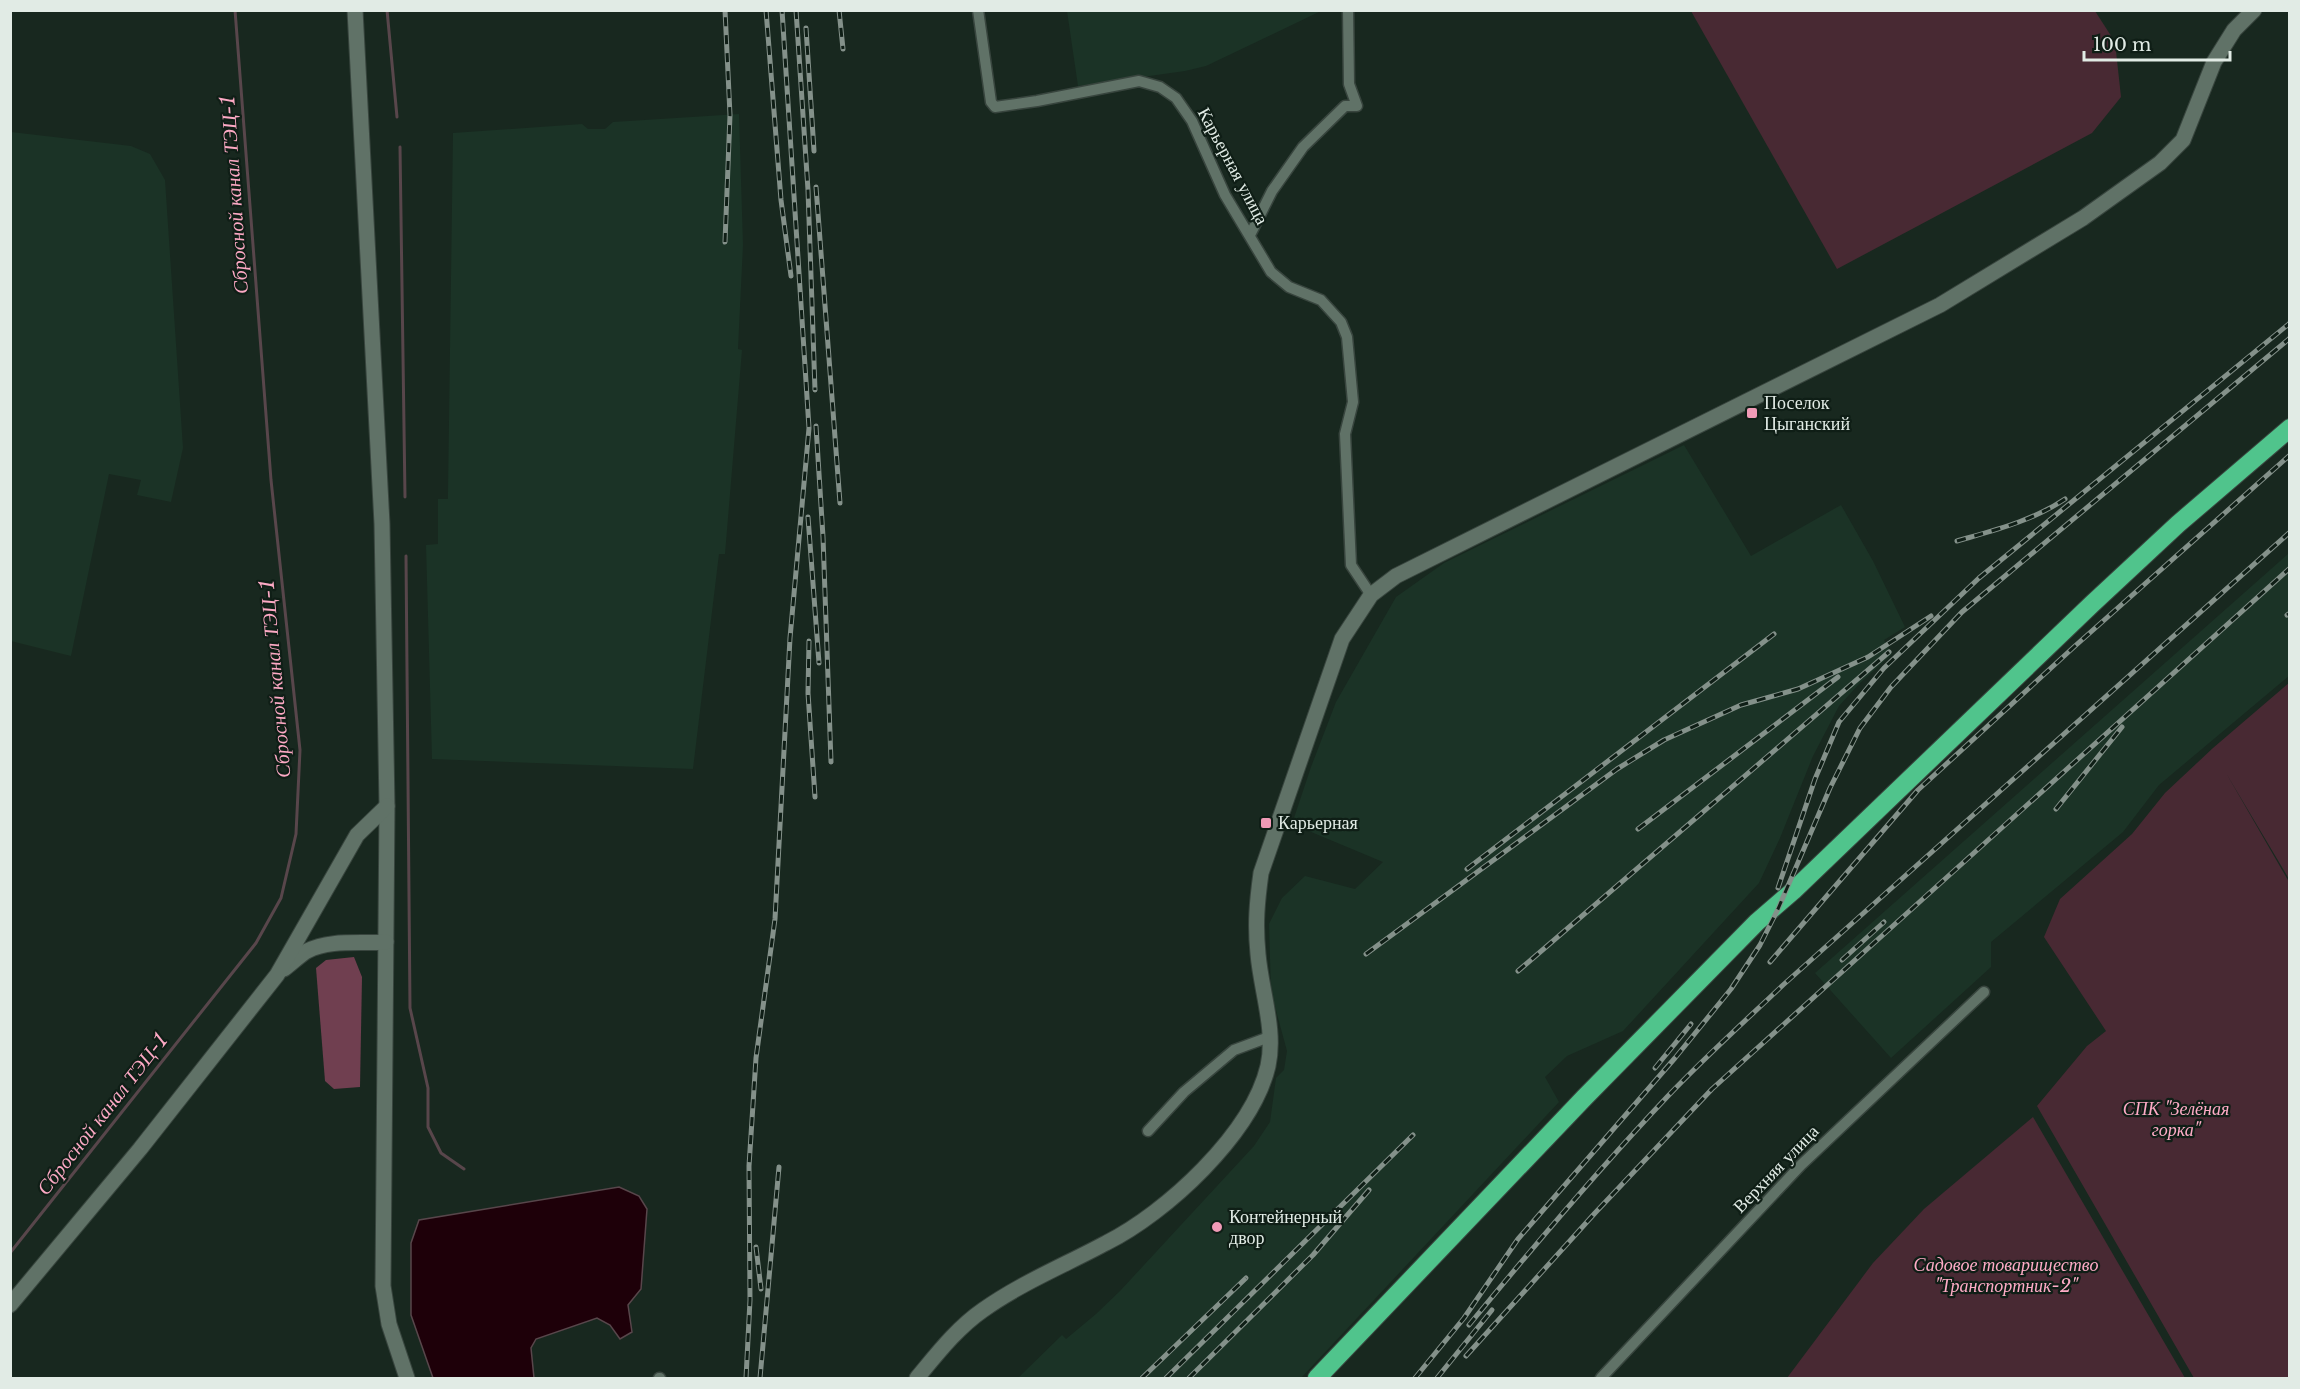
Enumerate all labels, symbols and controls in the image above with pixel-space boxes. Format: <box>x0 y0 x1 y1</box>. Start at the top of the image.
scale bar <box>2084 24 2230 62</box>
text: 100 m <box>2093 34 2151 56</box>
water label: Сбросной канал ТЭЦ-1 <box>215 95 253 295</box>
street label: Карьерная улица <box>1193 104 1273 228</box>
place label: Поселок Цыганский <box>1764 392 1850 435</box>
marker: Поселок Цыганский <box>1745 406 1759 420</box>
water label: Сбросной канал ТЭЦ-1 <box>254 579 296 779</box>
place label: Карьерная <box>1278 812 1358 834</box>
marker: Карьерная <box>1259 816 1273 830</box>
water label: Сбросной канал ТЭЦ-1 <box>32 1028 172 1200</box>
park label: СПК "Зелёная горка" <box>2123 1098 2229 1141</box>
street label: Верхняя улица <box>1729 1120 1823 1218</box>
place label: Контейнерный двор <box>1229 1206 1343 1249</box>
marker: Контейнерный двор <box>1210 1220 1224 1234</box>
park label: Садовое товарищество "Транспортник-2" <box>1914 1254 2098 1297</box>

